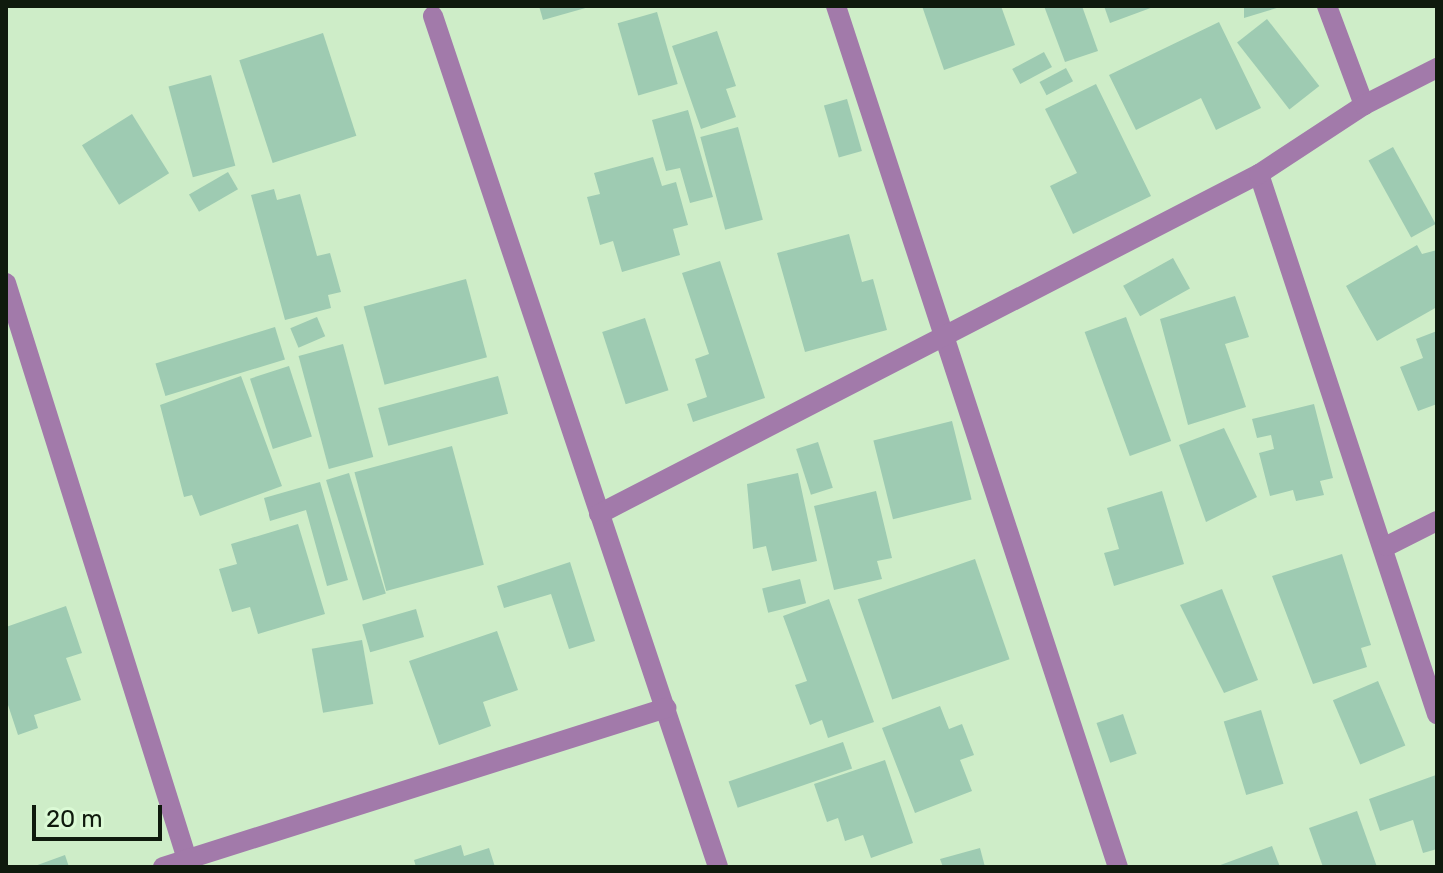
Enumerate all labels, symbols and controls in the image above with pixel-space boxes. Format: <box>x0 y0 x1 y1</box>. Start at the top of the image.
scale bar <box>36 789 166 839</box>
text: 20 m <box>46 805 103 833</box>

